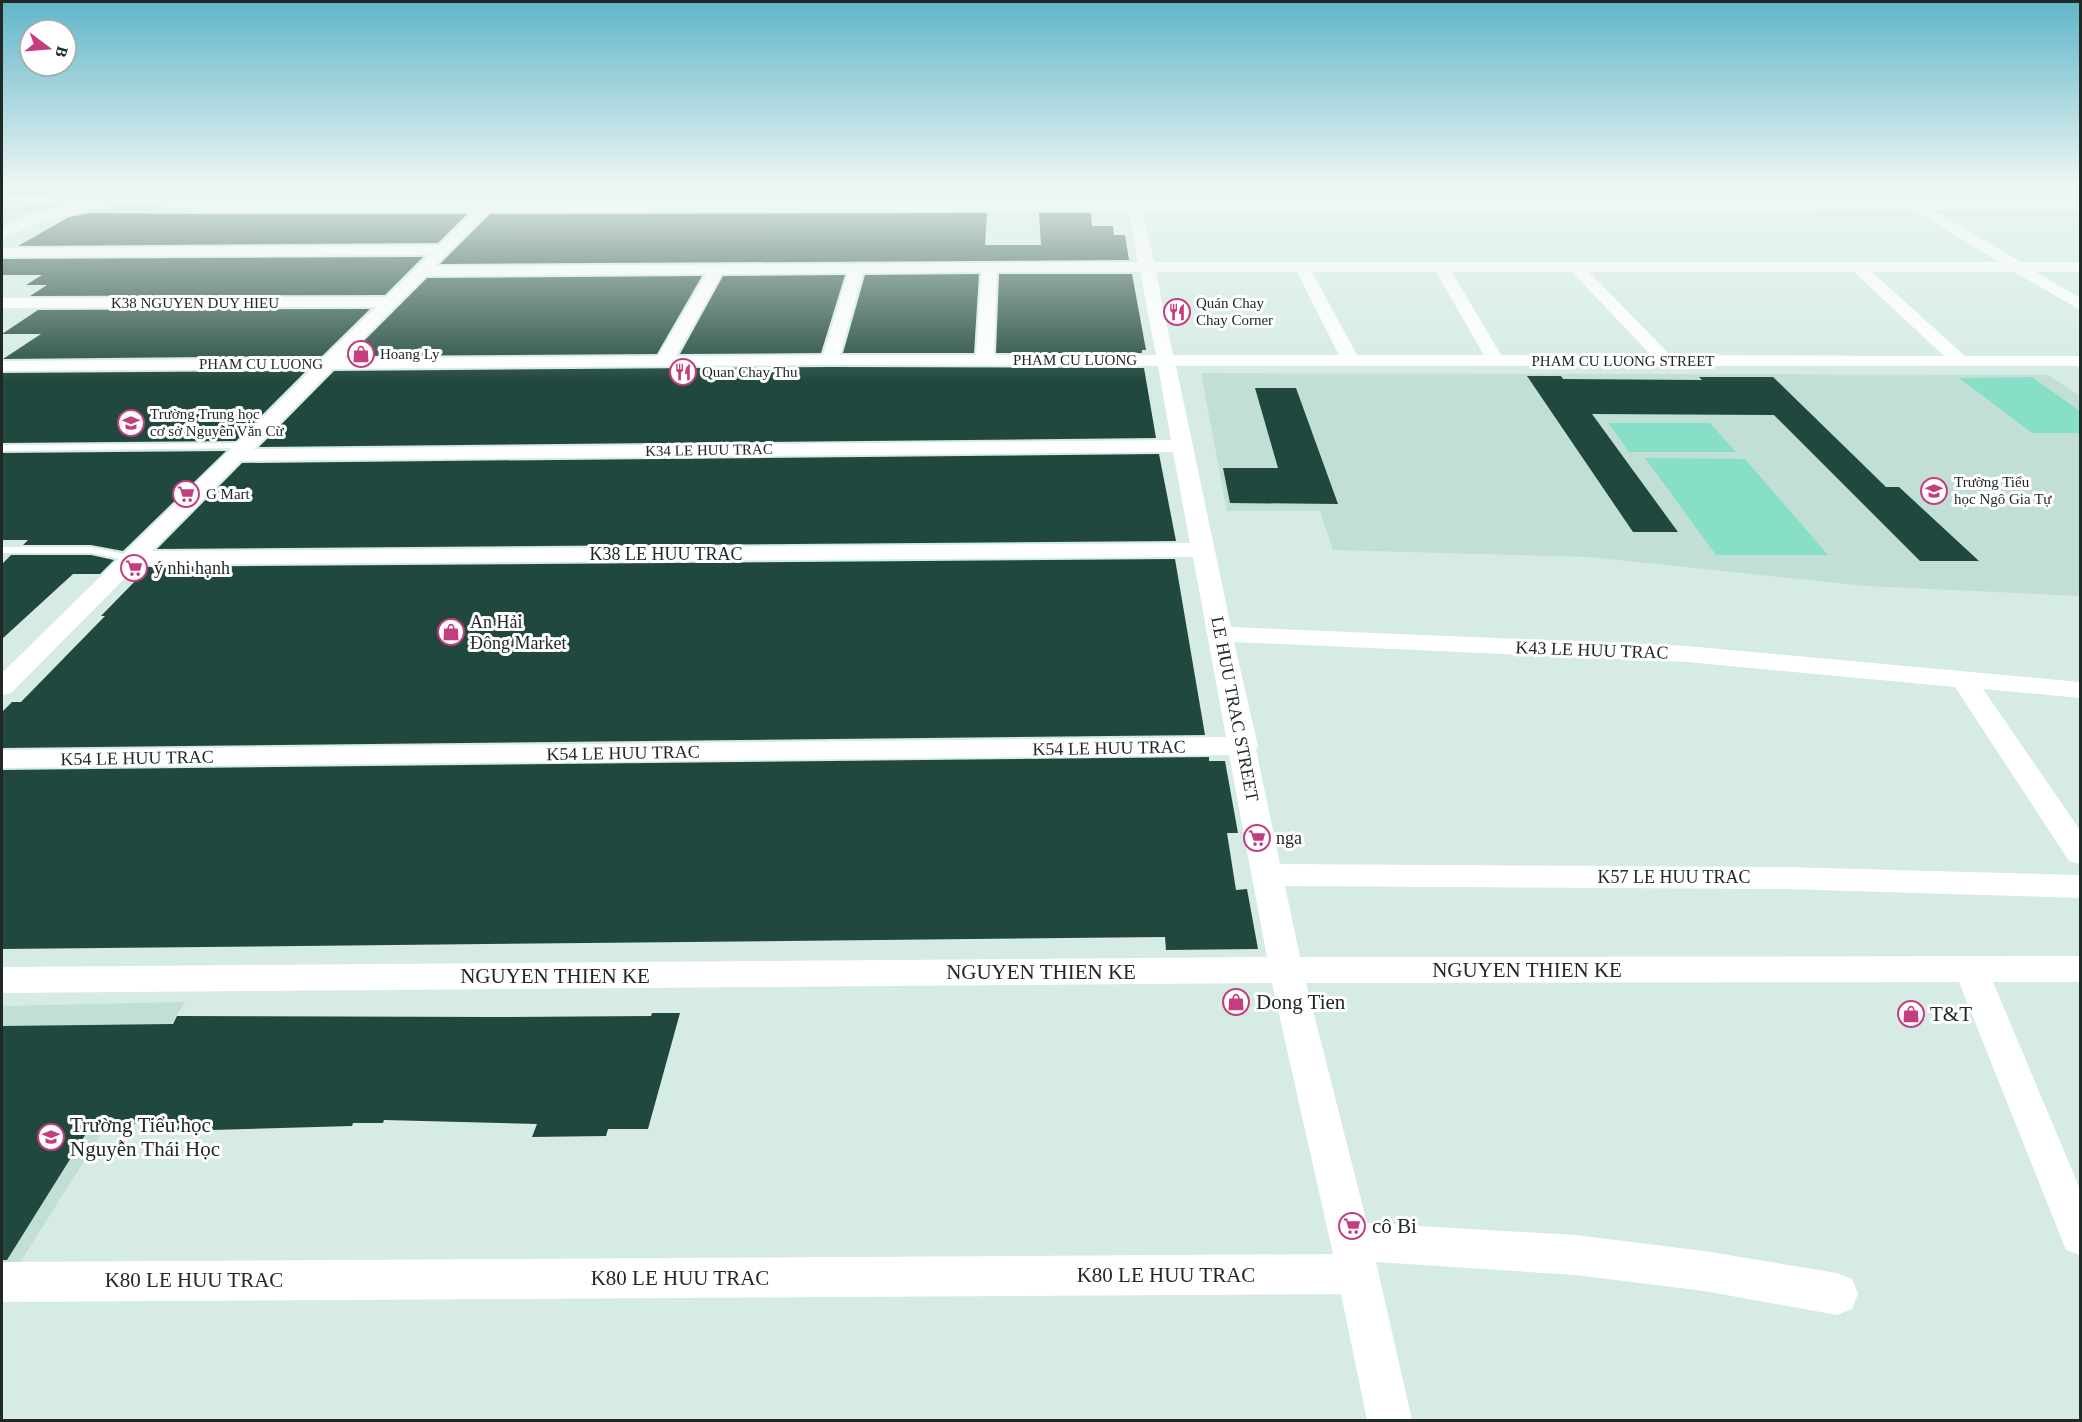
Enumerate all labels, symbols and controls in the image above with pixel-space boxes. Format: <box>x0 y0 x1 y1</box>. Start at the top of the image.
north arrow <box>18 18 78 78</box>
text: B <box>52 45 72 60</box>
street label: K38 NGUYEN DUY HIEU <box>111 295 279 311</box>
place label: Quán Chay Chay Corner <box>1196 295 1273 328</box>
restaurant icon: Quán Chay Chay Corner <box>1162 297 1192 327</box>
shop icon: Hoang Ly <box>346 339 376 369</box>
place label: Hoang Ly <box>380 346 440 362</box>
street label: PHAM CU LUONG <box>1013 352 1137 368</box>
street label: PHAM CU LUONG STREET <box>1532 353 1714 369</box>
street label: PHAM CU LUONG <box>199 356 323 372</box>
restaurant icon: Quan Chay Thu <box>668 357 698 387</box>
place label: Quan Chay Thu <box>702 364 798 380</box>
place label: Trường Trung học cơ sở Nguyễn Văn Cừ <box>150 406 285 439</box>
school or university icon: Trường Trung học cơ sở Nguyễn Văn Cừ <box>116 408 146 438</box>
street label: K34 LE HUU TRAC <box>645 441 773 459</box>
place label: Trường Tiểu học Ngô Gia Tự <box>1954 474 2052 507</box>
school or university icon: Trường Tiểu học Ngô Gia Tự <box>1919 476 1949 506</box>
supermarket icon: G Mart <box>171 479 201 509</box>
place label: G Mart <box>206 486 251 502</box>
street label: K38 LE HUU TRAC <box>589 544 743 564</box>
supermarket icon: ý nhi hạnh <box>119 553 149 583</box>
place label: ý nhi hạnh <box>154 558 230 578</box>
place label: An Hải Đông Market <box>470 612 566 653</box>
street label: LE HUU TRAC STREET <box>1207 615 1263 803</box>
shop icon: An Hải Đông Market <box>436 617 466 647</box>
street label: K43 LE HUU TRAC <box>1515 637 1669 663</box>
street label: K54 LE HUU TRAC <box>1032 737 1186 759</box>
street label: K54 LE HUU TRAC <box>546 742 700 764</box>
street label: K54 LE HUU TRAC <box>60 747 214 769</box>
supermarket icon: nga <box>1242 823 1272 853</box>
place label: nga <box>1276 828 1302 848</box>
street label: K57 LE HUU TRAC <box>1597 867 1751 887</box>
street label: NGUYEN THIEN KE <box>1432 958 1622 982</box>
street label: NGUYEN THIEN KE <box>946 960 1136 984</box>
street label: NGUYEN THIEN KE <box>460 964 650 988</box>
shop icon: Dong Tien <box>1221 987 1251 1017</box>
place label: Dong Tien <box>1256 990 1346 1014</box>
shop icon: T&T <box>1896 999 1926 1029</box>
place label: T&T <box>1930 1002 1972 1026</box>
place label: Trường Tiểu học Nguyễn Thái Học <box>70 1113 220 1161</box>
school or university icon: Trường Tiểu học Nguyễn Thái Học <box>36 1122 66 1152</box>
supermarket icon: cô Bi <box>1337 1211 1367 1241</box>
place label: cô Bi <box>1372 1214 1417 1238</box>
street label: K80 LE HUU TRAC <box>1077 1263 1255 1287</box>
street label: K80 LE HUU TRAC <box>591 1266 769 1290</box>
street label: K80 LE HUU TRAC <box>105 1268 283 1292</box>

